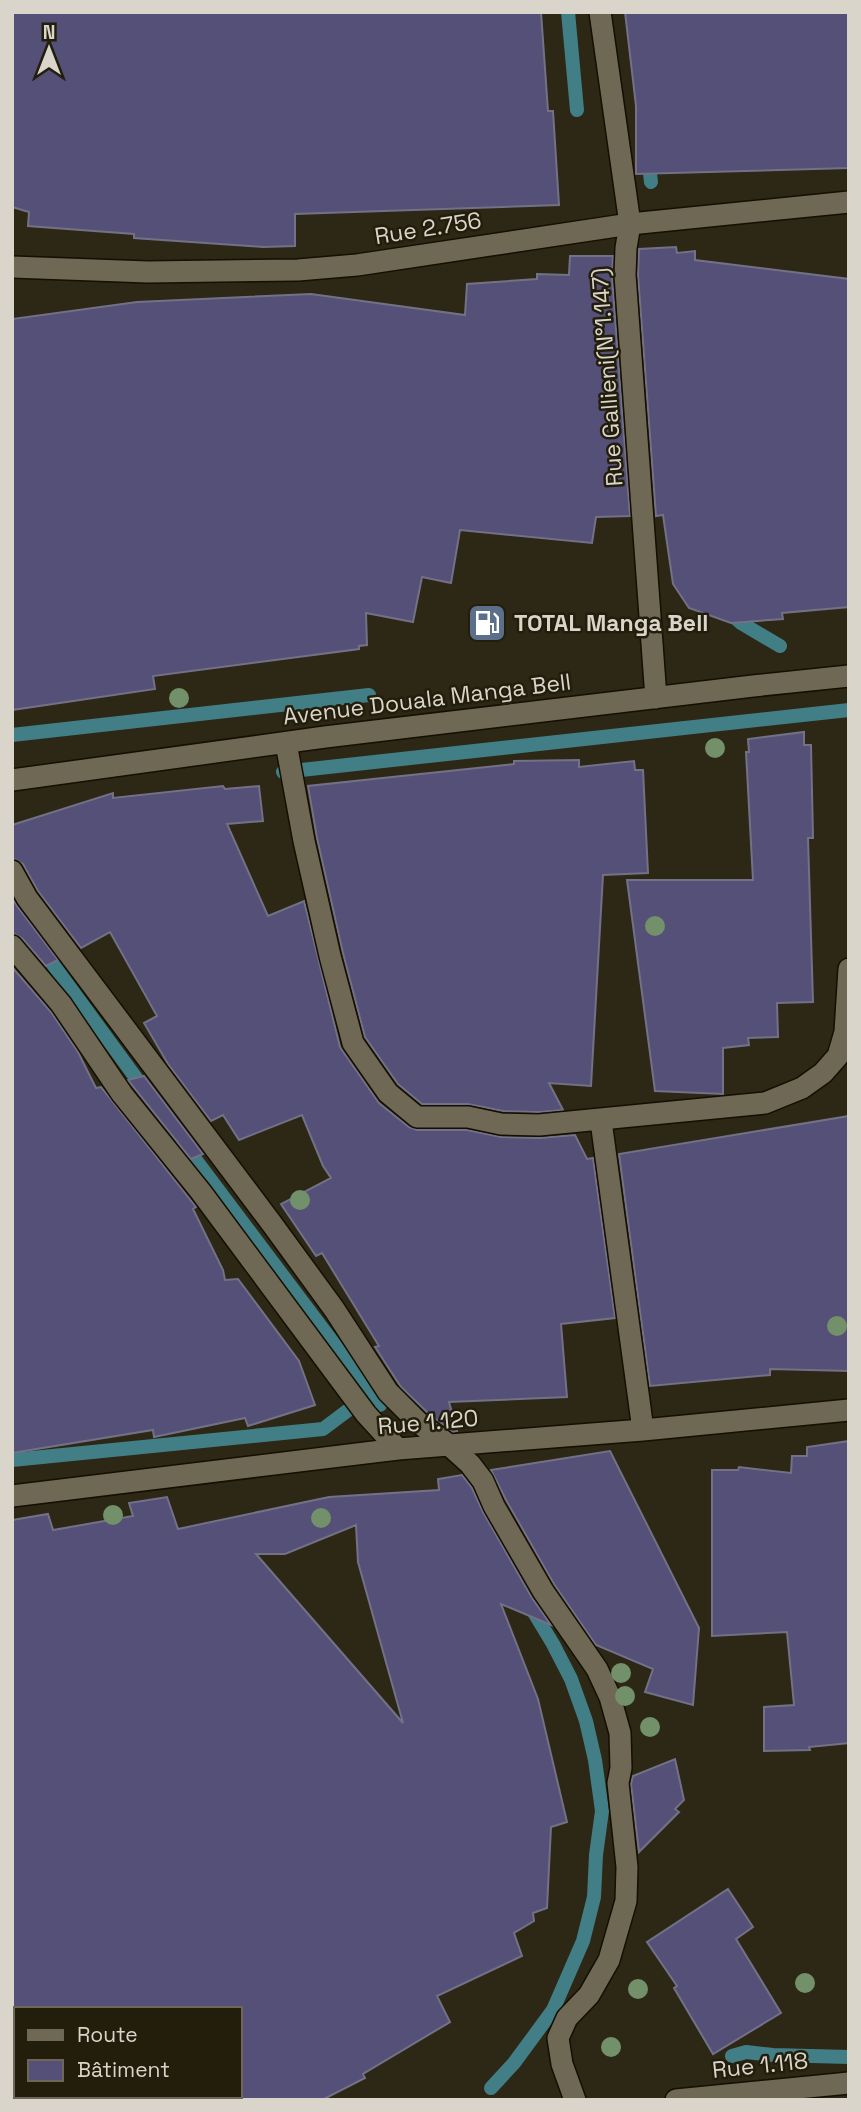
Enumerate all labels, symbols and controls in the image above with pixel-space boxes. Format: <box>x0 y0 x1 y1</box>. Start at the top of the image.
north arrow <box>14 14 84 84</box>
text: N <box>43 20 55 45</box>
street label: Rue 2.756 <box>372 205 484 251</box>
street label: Rue Gallieni(N°1.147) <box>584 267 630 487</box>
fuel station icon: TOTAL Manga Bell <box>466 602 508 644</box>
place label: TOTAL Manga Bell <box>514 608 708 638</box>
street label: Avenue Douala Manga Bell <box>281 666 573 732</box>
street label: Rue 1.120 <box>376 1403 480 1441</box>
legend <box>14 2007 242 2098</box>
text: Route <box>77 2021 138 2048</box>
street label: Rue 1.118 <box>711 2045 809 2085</box>
text: Bâtiment <box>77 2056 170 2083</box>

